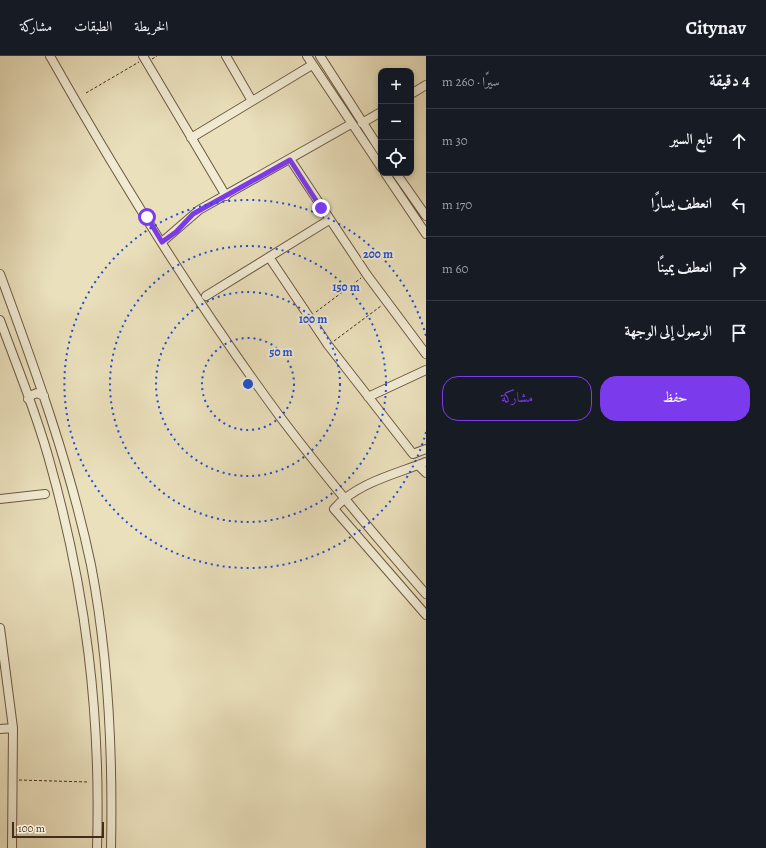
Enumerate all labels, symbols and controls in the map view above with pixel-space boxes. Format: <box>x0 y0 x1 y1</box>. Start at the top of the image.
text: Citynav <box>685 15 746 41</box>
text: مشاركة <box>20 17 52 36</box>
text: الطبقات <box>74 17 112 36</box>
text: الخريطة <box>134 17 168 36</box>
map controls <box>378 68 414 176</box>
button: + <box>378 68 414 104</box>
text: 4 دقيقة <box>709 69 750 92</box>
text: سيرًا · 260 m <box>442 73 500 90</box>
button: − <box>378 104 414 140</box>
text: تابع السير <box>670 129 712 149</box>
icon: ahead <box>728 130 750 152</box>
text: 30 m <box>442 132 468 149</box>
button: locate <box>378 140 414 176</box>
text: انعطف يسارًا <box>651 193 712 213</box>
icon: left <box>728 194 750 216</box>
text: 170 m <box>442 196 472 213</box>
route end <box>312 199 330 217</box>
route start <box>138 208 156 226</box>
text: 200 m <box>363 246 393 262</box>
text: انعطف يمينًا <box>657 257 712 277</box>
icon: right <box>728 258 750 280</box>
text: 60 m <box>442 260 468 277</box>
text: 150 m <box>332 279 360 295</box>
text: 100 m <box>299 311 327 327</box>
text: الوصول إلى الوجهة <box>625 321 712 341</box>
icon: arrive <box>728 322 750 344</box>
text: 50 m <box>269 344 293 360</box>
button: مشاركة <box>442 376 592 421</box>
button: حفظ <box>600 376 750 421</box>
centre of rings <box>241 377 255 391</box>
scale bar <box>12 820 104 839</box>
text: 100 m <box>18 821 45 836</box>

